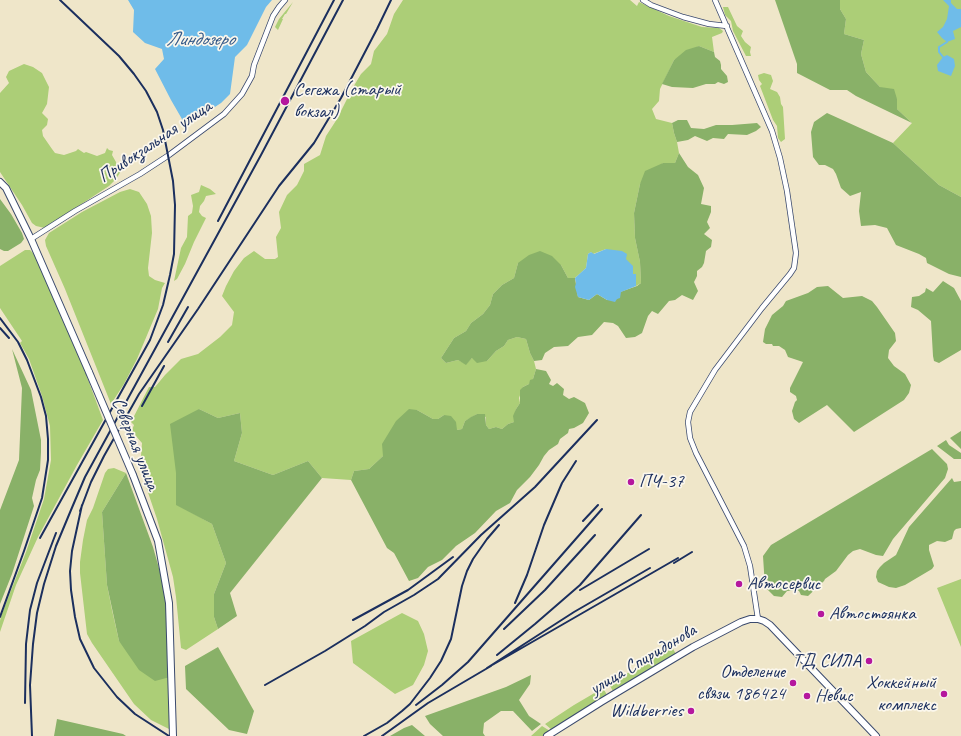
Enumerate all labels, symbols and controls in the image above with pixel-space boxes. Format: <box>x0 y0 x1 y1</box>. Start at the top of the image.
water label: Линдозеро <box>166 28 234 52</box>
place label: Сегежа (старый вокзал) <box>294 79 401 123</box>
marker: Сегежа (старый вокзал) <box>279 95 291 107</box>
street label: Привокзальная улица <box>94 96 216 188</box>
street label: Северная улица <box>106 394 164 494</box>
place label: ПЧ-37 <box>639 471 684 493</box>
marker: ПЧ-37 <box>626 477 636 487</box>
place label: Автосервис <box>747 573 820 595</box>
marker: Автосервис <box>734 579 744 589</box>
place label: Автостоянка <box>829 603 915 625</box>
marker: Автостоянка <box>816 609 826 619</box>
street label: улица Спиридонова <box>585 619 701 701</box>
place label: ТД СИЛА <box>793 650 861 672</box>
marker: ТД СИЛА <box>864 656 874 666</box>
place label: Отделение связи 186424 <box>697 661 785 705</box>
place label: Хоккейный комплекс <box>866 672 936 716</box>
marker: Отделение связи 186424 <box>788 678 798 688</box>
place label: Невис <box>815 685 853 707</box>
marker: Хоккейный комплекс <box>939 689 949 699</box>
marker: Невис <box>802 691 812 701</box>
place label: Wildberries <box>610 700 683 722</box>
marker: Wildberries <box>686 706 696 716</box>

